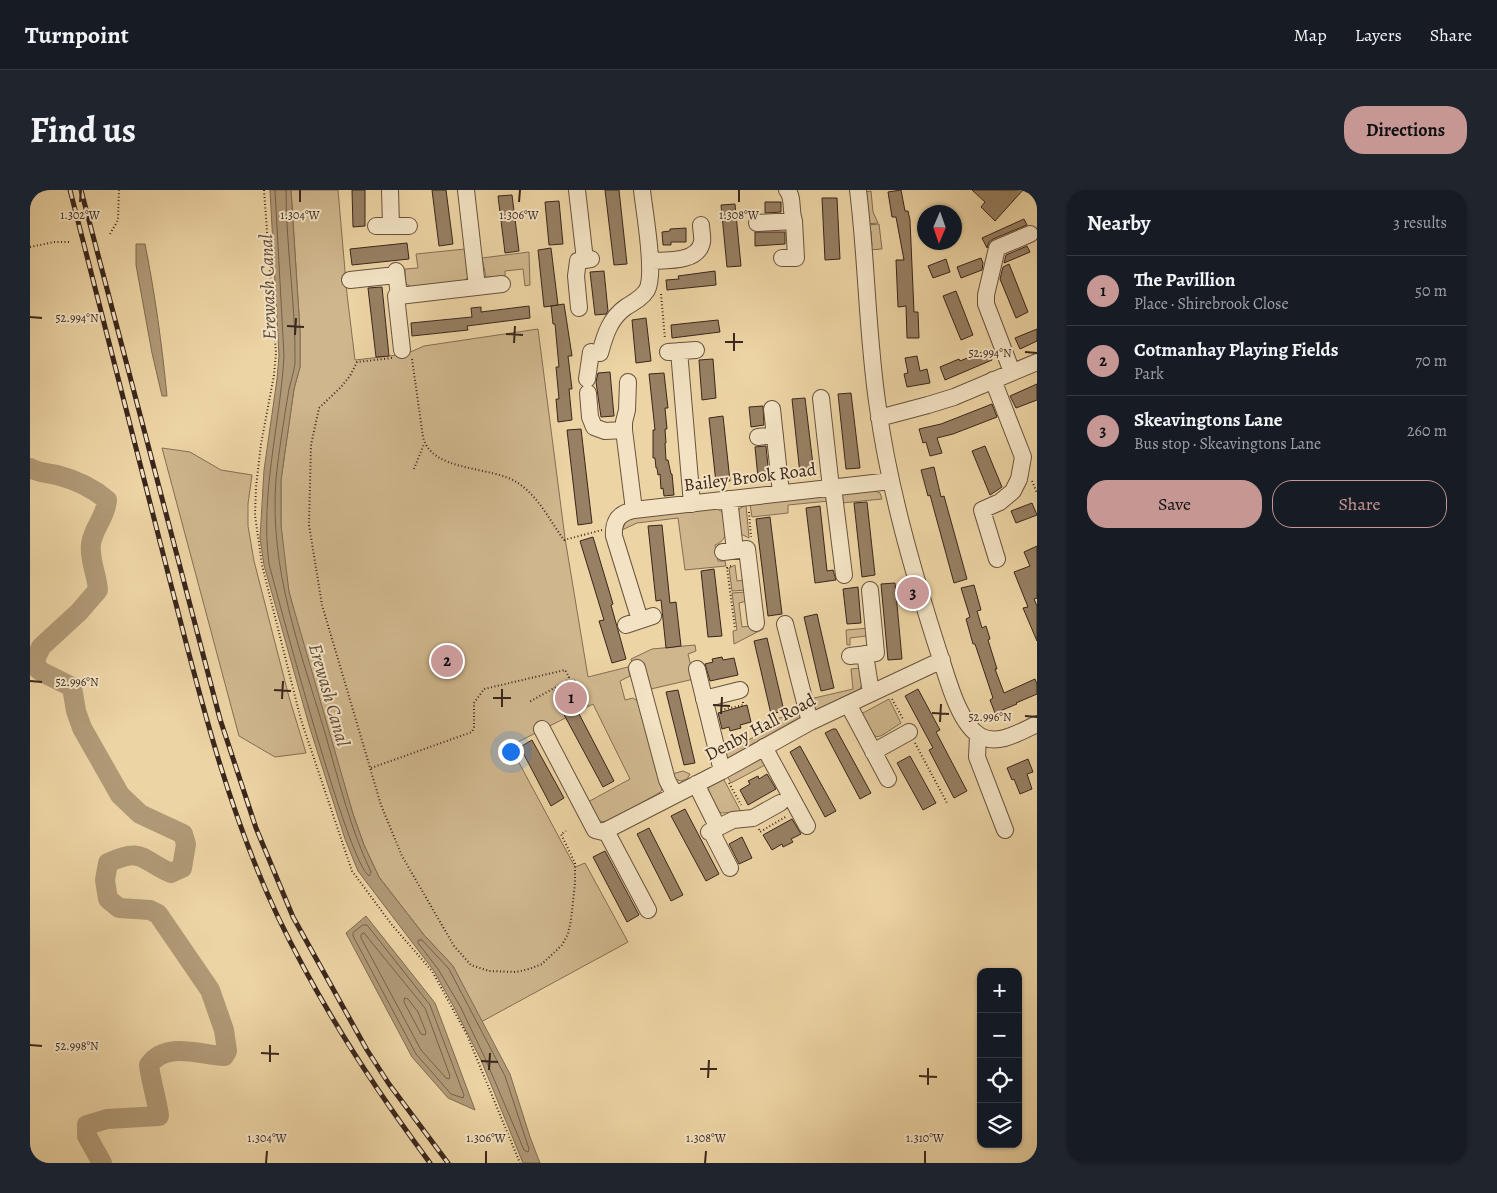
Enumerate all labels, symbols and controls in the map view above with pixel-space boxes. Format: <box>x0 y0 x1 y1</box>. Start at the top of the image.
text: Turnpoint <box>25 19 129 51</box>
text: Map <box>1294 23 1327 47</box>
text: Layers <box>1355 23 1402 47</box>
text: Share <box>1430 23 1472 47</box>
text: Find us <box>30 106 136 154</box>
button: Directions <box>1344 106 1467 154</box>
north arrow <box>917 205 962 250</box>
text: 1.302°W <box>60 207 101 223</box>
text: 1.304°W <box>280 207 321 223</box>
text: 1.306°W <box>499 207 540 223</box>
text: 1.308°W <box>719 207 760 223</box>
text: Nearby <box>1087 209 1150 237</box>
text: 3 results <box>1393 212 1447 234</box>
water label: Erewash Canal <box>253 233 283 340</box>
text: The Pavillion <box>1134 267 1235 293</box>
text: 1 <box>1100 280 1106 302</box>
text: 50 m <box>1415 280 1447 302</box>
text: Place · Shirebrook Close <box>1134 293 1289 315</box>
text: 52.994°N <box>55 310 99 326</box>
text: Cotmanhay Playing Fields <box>1134 337 1338 363</box>
text: 52.994°N <box>968 345 1012 361</box>
text: 2 <box>1099 350 1107 372</box>
text: 70 m <box>1415 350 1447 372</box>
text: Park <box>1134 363 1164 385</box>
text: Skeavingtons Lane <box>1134 407 1283 433</box>
text: 3 <box>1100 420 1106 442</box>
text: 260 m <box>1407 420 1447 442</box>
text: Bus stop · Skeavingtons Lane <box>1134 433 1321 455</box>
street label: Bailey Brook Road <box>682 457 818 497</box>
button: Save <box>1087 480 1262 528</box>
button: Share <box>1272 480 1447 528</box>
pin: 3 <box>897 574 929 612</box>
water label: Erewash Canal <box>302 641 356 750</box>
pin: 2 <box>431 642 463 680</box>
text: 52.996°N <box>55 674 99 690</box>
pin: 1 <box>555 679 587 717</box>
street label: Denby Hall Road <box>700 688 820 766</box>
text: 52.996°N <box>968 709 1012 725</box>
your location <box>498 739 524 765</box>
map controls <box>977 968 1022 1148</box>
button: + <box>977 968 1022 1013</box>
button: − <box>977 1013 1022 1058</box>
text: 52.998°N <box>55 1038 99 1054</box>
button: locate <box>977 1058 1022 1103</box>
button: layers <box>977 1103 1022 1148</box>
text: 1.304°W <box>247 1130 288 1146</box>
text: 1.306°W <box>466 1130 507 1146</box>
text: 1.308°W <box>686 1130 727 1146</box>
text: 1.310°W <box>906 1130 945 1146</box>

